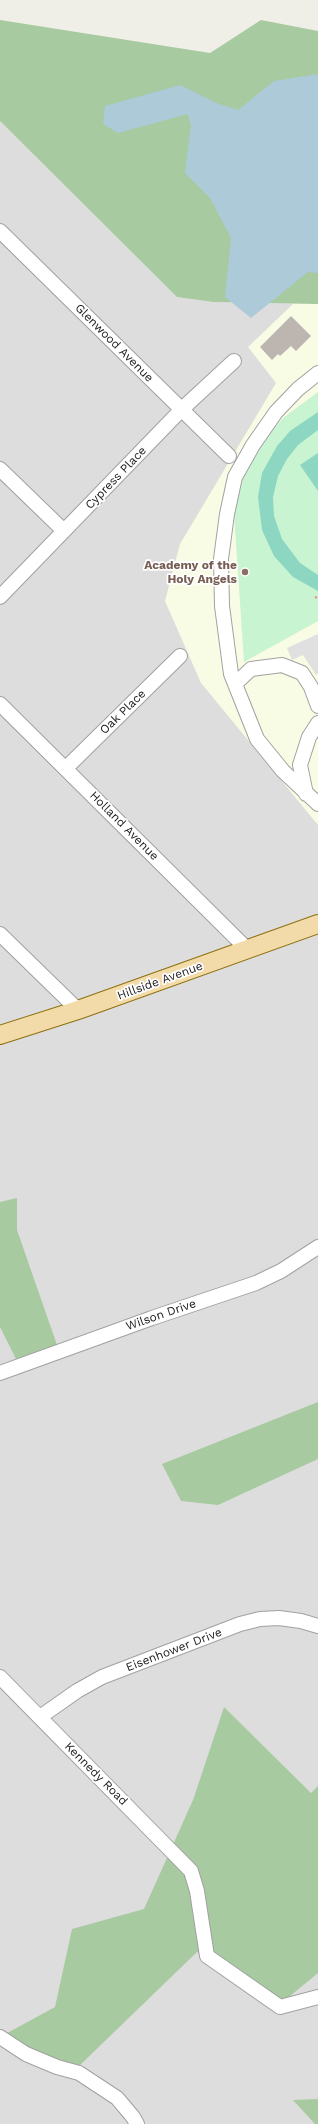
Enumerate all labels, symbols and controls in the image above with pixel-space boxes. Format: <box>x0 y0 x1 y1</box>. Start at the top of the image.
street label: Glenwood Avenue <box>72 301 156 385</box>
street label: Cypress Place <box>82 444 150 512</box>
place label: Academy of the Holy Angels <box>144 558 237 586</box>
marker: Academy of the Holy Angels <box>240 567 250 577</box>
street label: Oak Place <box>97 687 149 737</box>
street label: Holland Avenue <box>87 789 161 863</box>
street label: Hillside Avenue <box>115 959 205 1003</box>
street label: Wilson Drive <box>124 1296 198 1334</box>
street label: Eisenhower Drive <box>124 1625 224 1675</box>
street label: Kennedy Road <box>62 1740 130 1808</box>

